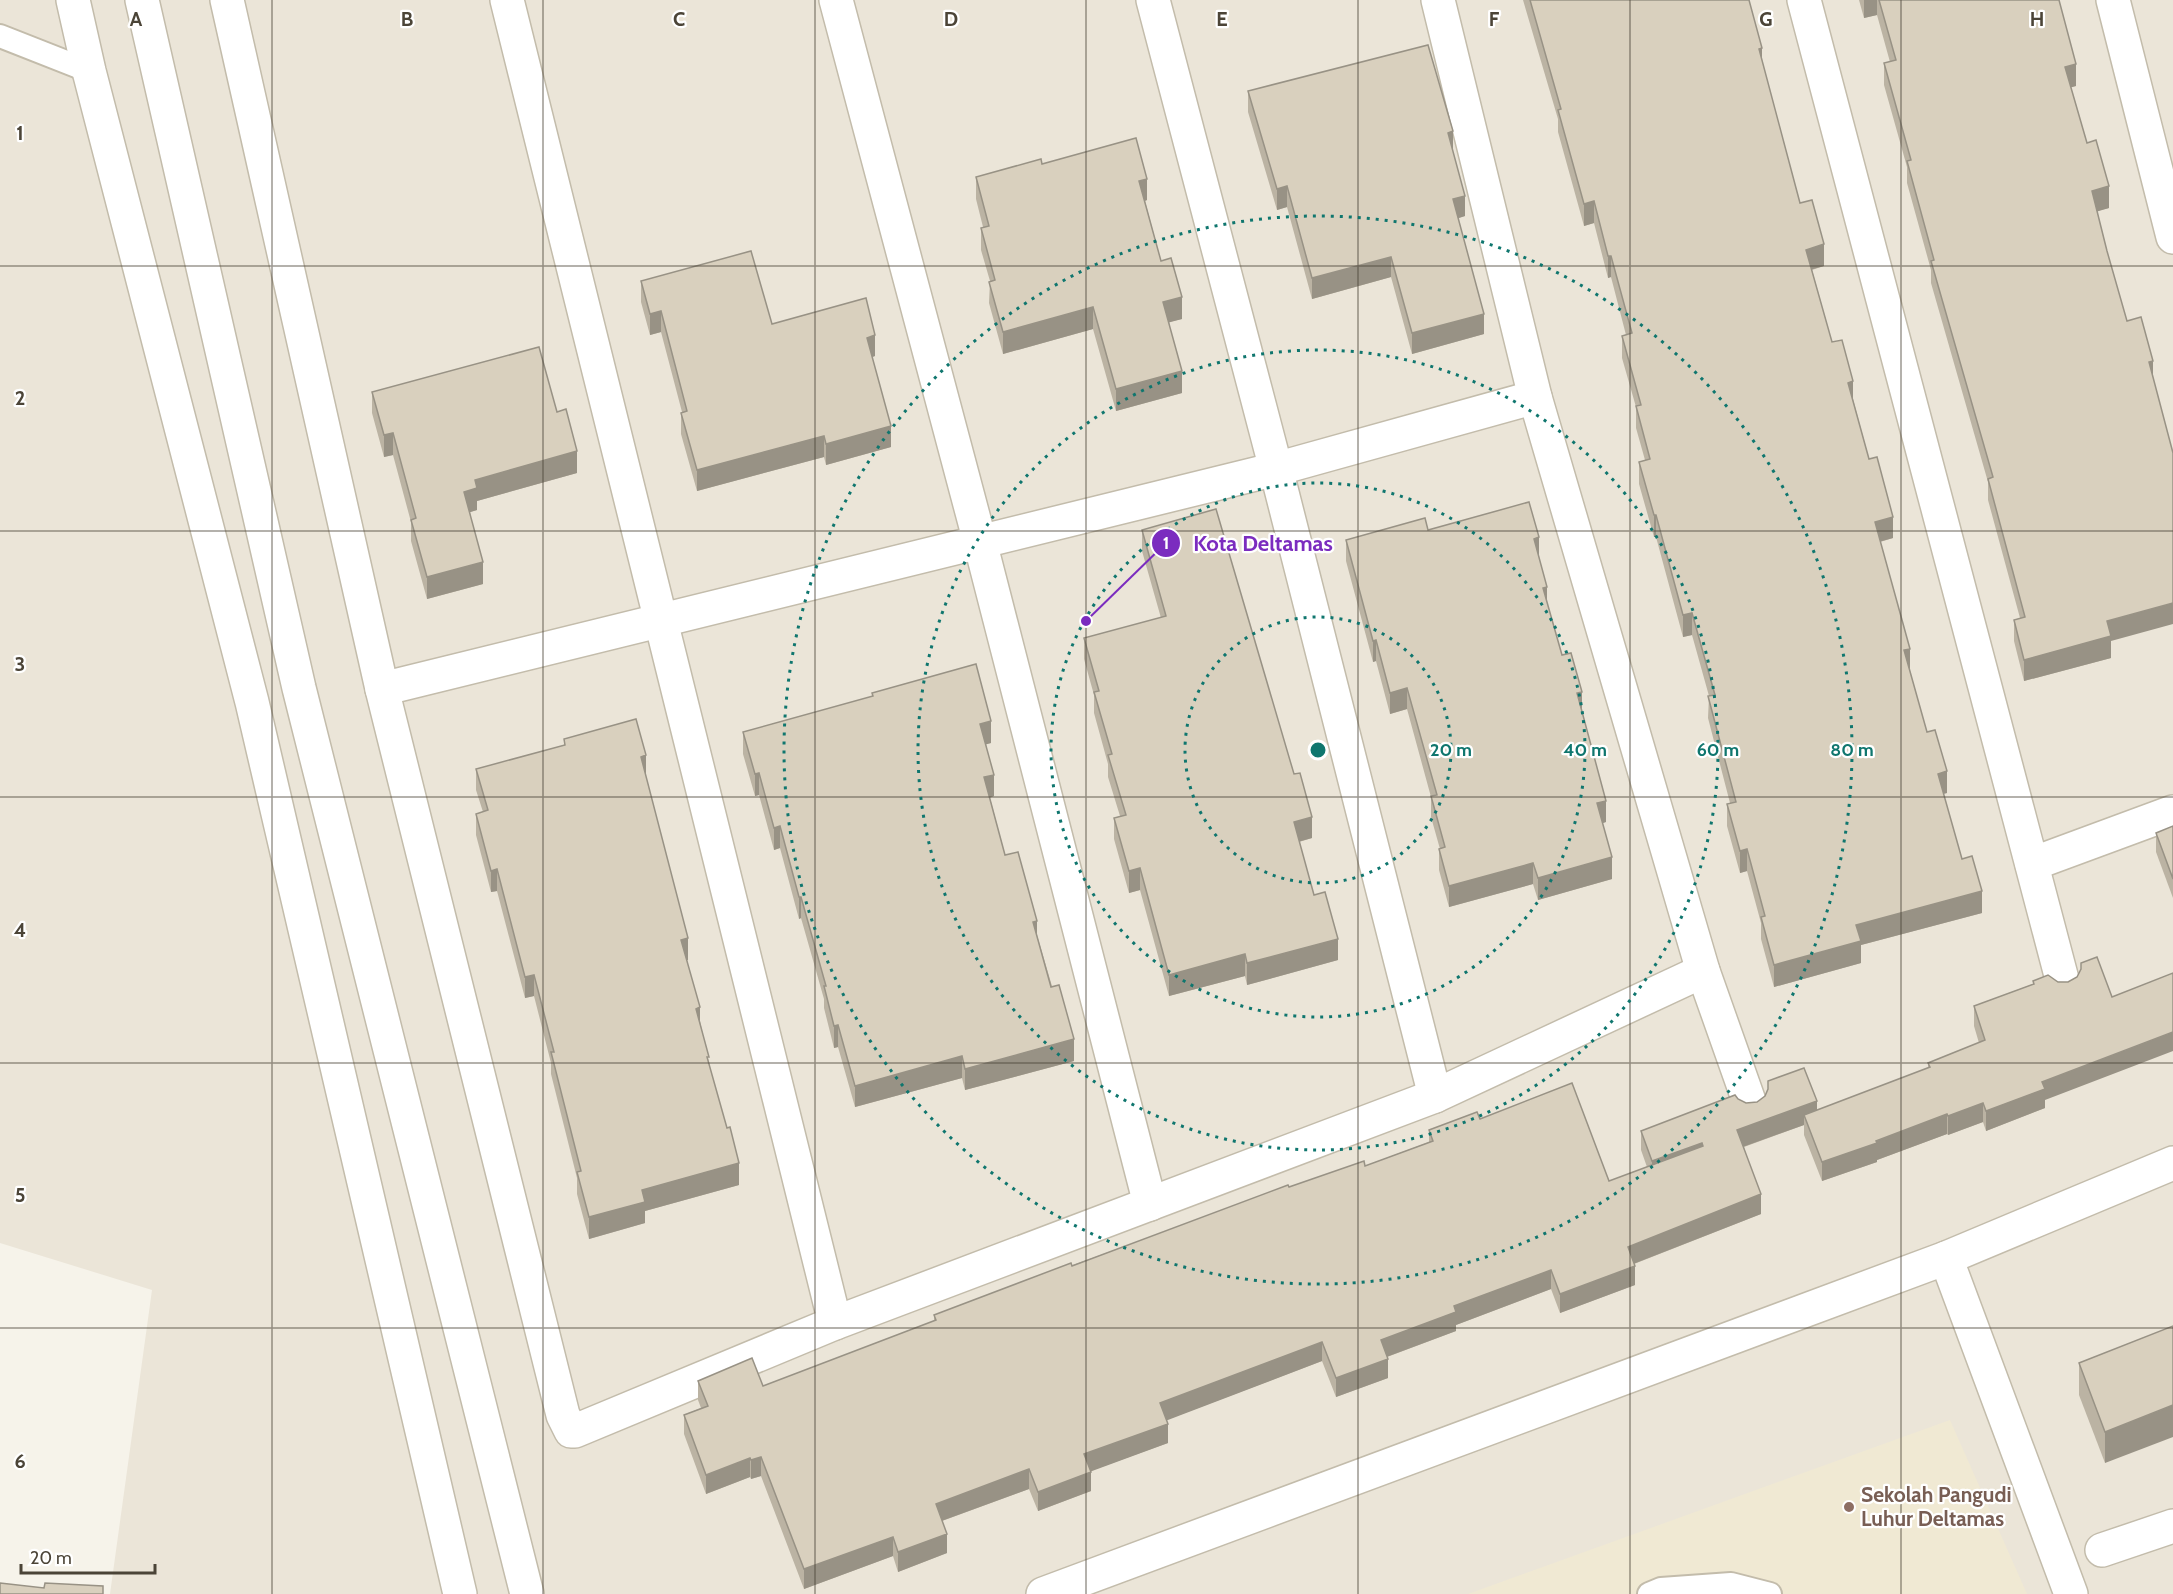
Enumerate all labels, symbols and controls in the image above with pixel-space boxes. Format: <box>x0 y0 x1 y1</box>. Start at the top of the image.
text: A <box>130 7 143 31</box>
text: B <box>401 7 413 31</box>
text: C <box>673 7 685 31</box>
text: D <box>944 7 958 31</box>
text: E <box>1216 7 1228 31</box>
text: F <box>1489 7 1500 31</box>
text: G <box>1759 7 1773 31</box>
text: H <box>2030 7 2044 31</box>
text: 1 <box>16 121 24 145</box>
text: 2 <box>15 386 25 410</box>
callout: Kota Deltamas <box>1151 523 1345 563</box>
text: Kota Deltamas <box>1193 530 1333 557</box>
text: 1 <box>1163 532 1169 554</box>
text: 3 <box>15 652 25 676</box>
text: 20 m <box>1430 739 1472 761</box>
text: 40 m <box>1563 739 1607 761</box>
text: 60 m <box>1697 739 1739 761</box>
text: 80 m <box>1830 739 1874 761</box>
centre of rings <box>1308 740 1328 760</box>
text: 4 <box>14 918 26 942</box>
text: 5 <box>15 1183 25 1207</box>
text: 6 <box>14 1449 26 1473</box>
place label: Sekolah Pangudi Luhur Deltamas <box>1861 1482 2011 1531</box>
marker: Sekolah Pangudi Luhur Deltamas <box>1842 1500 1856 1514</box>
scale bar <box>21 1537 154 1575</box>
text: 20 m <box>30 1547 72 1569</box>

